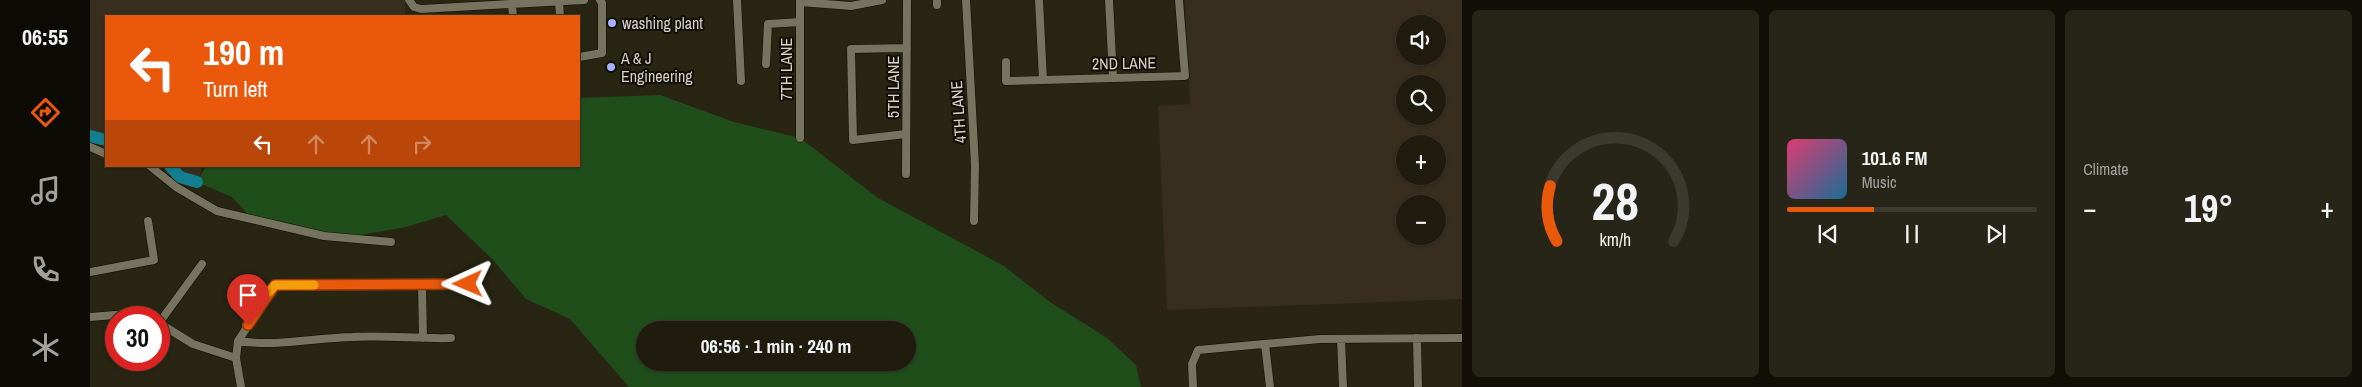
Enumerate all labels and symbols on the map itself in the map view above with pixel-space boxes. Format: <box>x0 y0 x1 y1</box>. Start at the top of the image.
place label: washing plant <box>622 12 703 34</box>
marker: washing plant <box>606 17 618 29</box>
street label: 7TH LANE <box>775 38 797 100</box>
place label: A & J Engineering <box>620 47 693 87</box>
street label: 2ND LANE <box>1092 51 1156 75</box>
street label: 5TH LANE <box>882 56 904 118</box>
marker: A & J Engineering <box>605 61 617 73</box>
street label: 4TH LANE <box>945 80 971 144</box>
position arrow <box>441 257 493 309</box>
pin <box>227 274 269 325</box>
speed limit sign: 30 <box>105 306 170 371</box>

